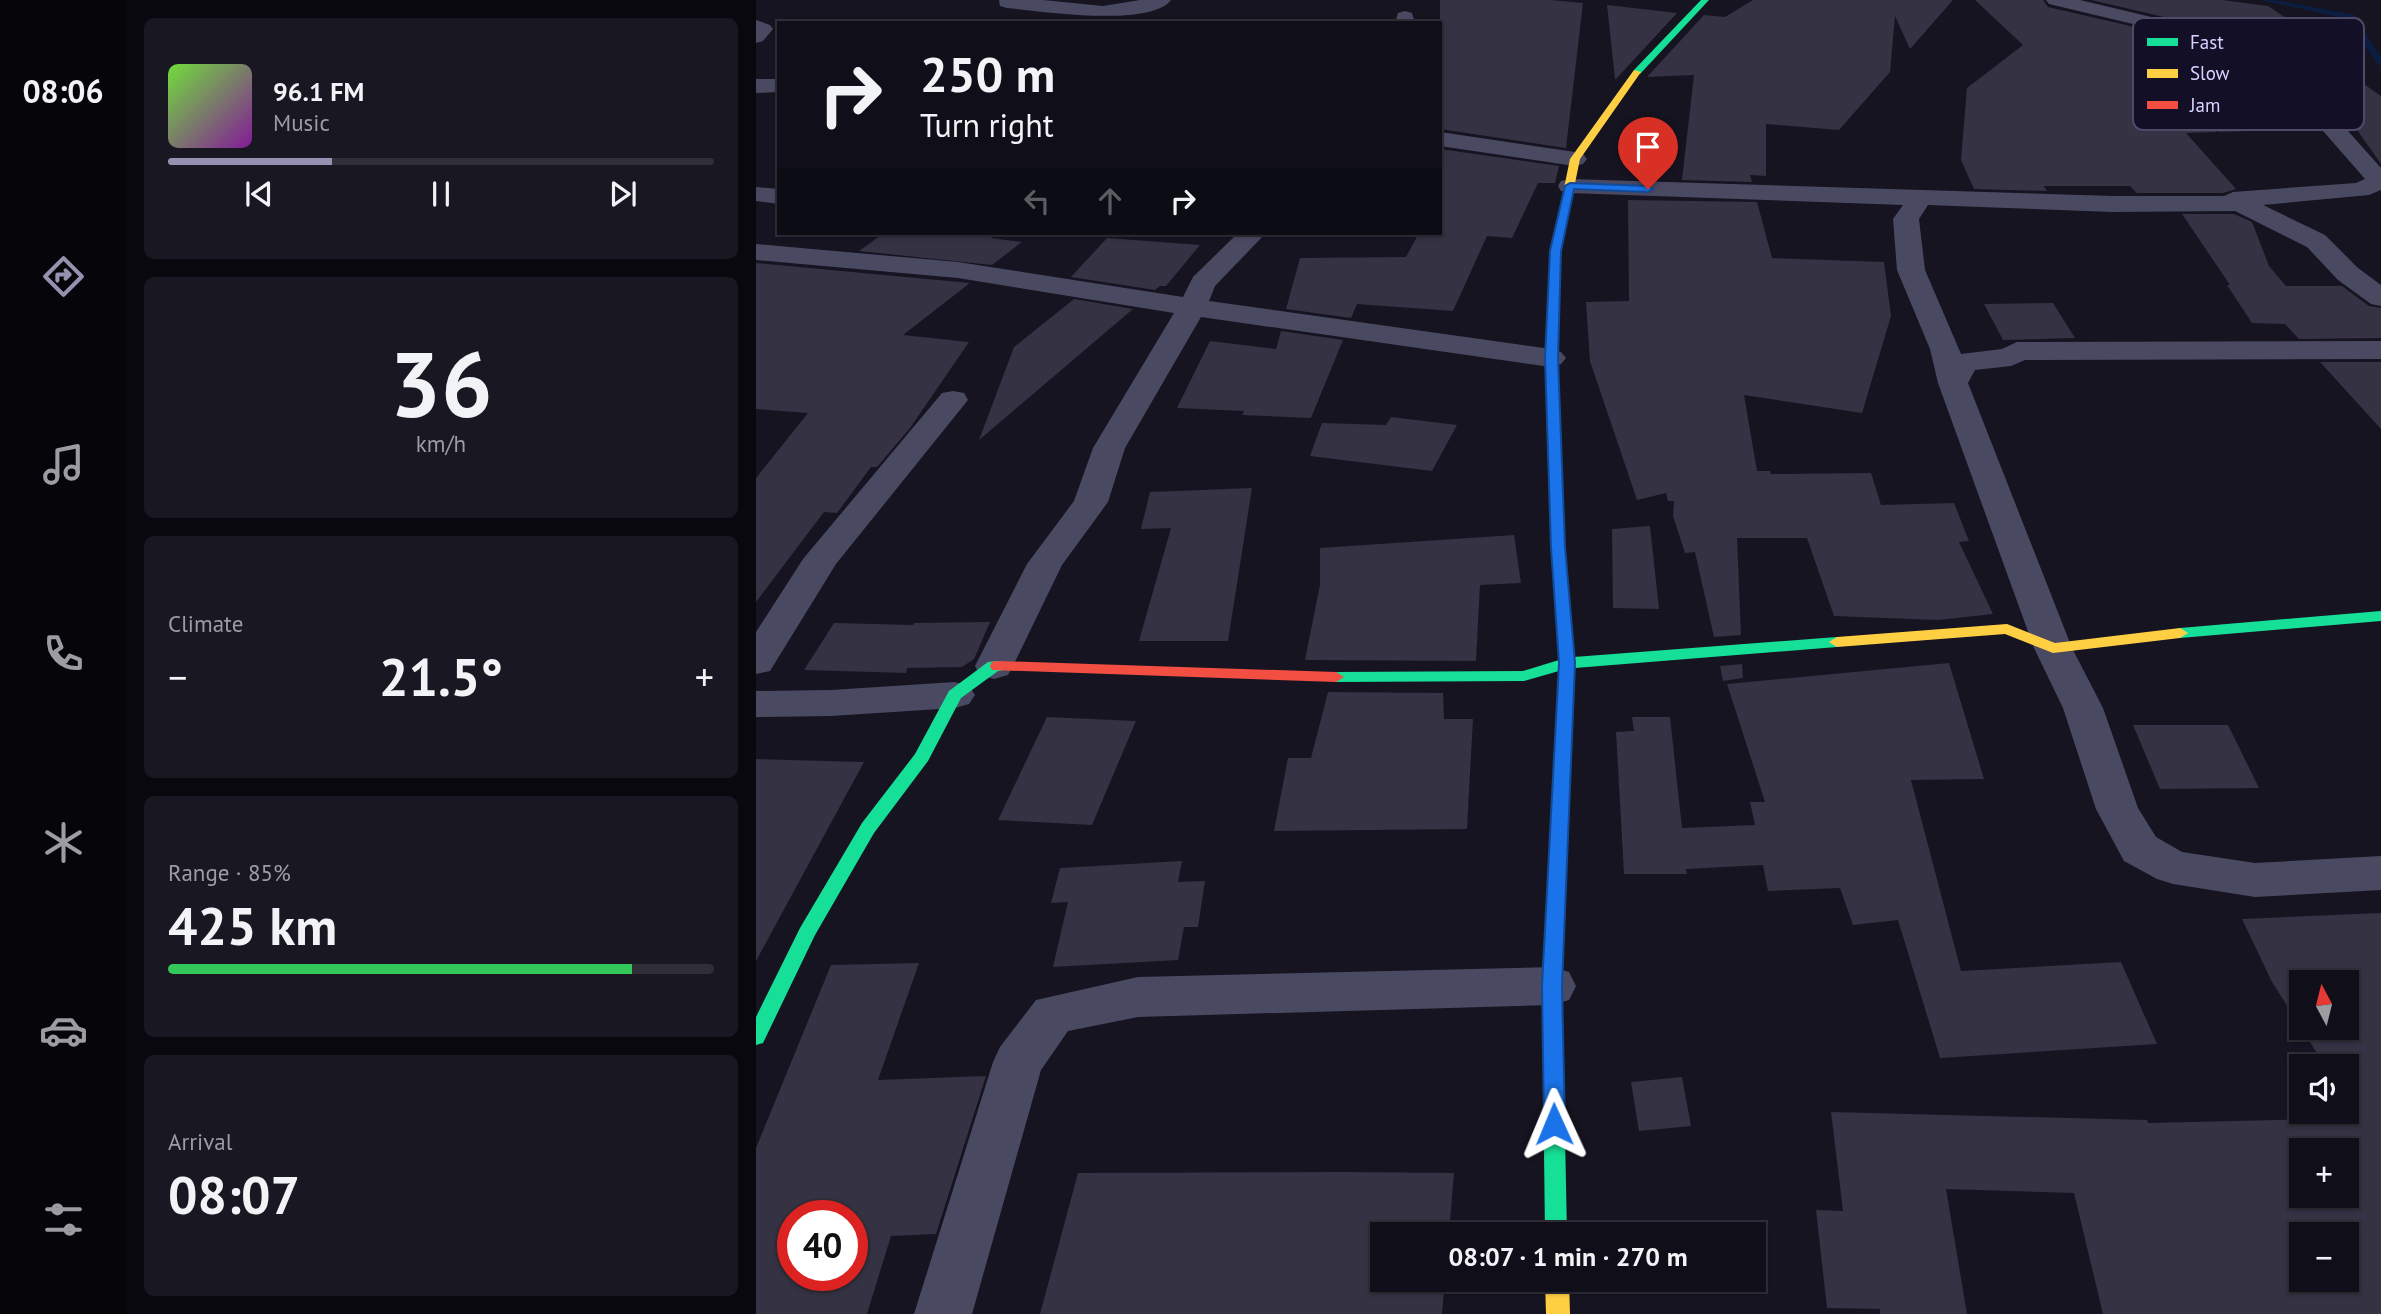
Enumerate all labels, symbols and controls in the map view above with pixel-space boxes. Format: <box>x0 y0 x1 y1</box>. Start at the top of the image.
legend <box>2133 18 2364 130</box>
text: Fast <box>2190 30 2224 54</box>
text: 250 m <box>920 42 1055 106</box>
icon: right <box>805 49 896 140</box>
text: Slow <box>2190 61 2230 85</box>
text: 08:06 <box>22 70 104 112</box>
text: 96.1 FM <box>273 75 364 108</box>
text: Jam <box>2189 93 2220 117</box>
text: Turn right <box>920 104 1054 146</box>
text: Music <box>273 108 330 137</box>
pin <box>1618 117 1678 189</box>
icon: arrive <box>1629 128 1667 166</box>
icon: previous <box>240 175 278 213</box>
icon: pause <box>422 175 460 213</box>
icon: next <box>604 175 642 213</box>
icon: left <box>1018 182 1056 220</box>
icon: ahead <box>1091 182 1129 220</box>
icon: right <box>1164 182 1202 220</box>
icon: directions <box>39 252 88 301</box>
text: 36 <box>389 324 493 442</box>
text: km/h <box>416 429 466 458</box>
icon: music <box>39 440 88 489</box>
text: Climate <box>168 609 243 638</box>
icon: phone <box>39 629 88 678</box>
text: 21.5° <box>379 643 503 710</box>
text: − <box>168 652 187 701</box>
text: + <box>695 652 714 701</box>
icon: climate <box>39 818 88 867</box>
text: Range · 85% <box>168 858 291 887</box>
text: 425 km <box>168 892 337 959</box>
north arrow <box>2289 970 2359 1040</box>
map controls <box>2289 970 2359 1292</box>
icon: car <box>39 1006 88 1055</box>
button: sound <box>2289 1054 2359 1124</box>
position arrow <box>1517 1087 1591 1161</box>
text: Arrival <box>168 1127 232 1156</box>
button: + <box>2289 1138 2359 1208</box>
text: 08:07 <box>168 1161 300 1228</box>
icon: filters <box>39 1195 88 1244</box>
speed limit sign: 40 <box>777 1200 868 1291</box>
button: − <box>2289 1222 2359 1292</box>
text: 08:07 · 1 min · 270 m <box>1448 1240 1688 1273</box>

